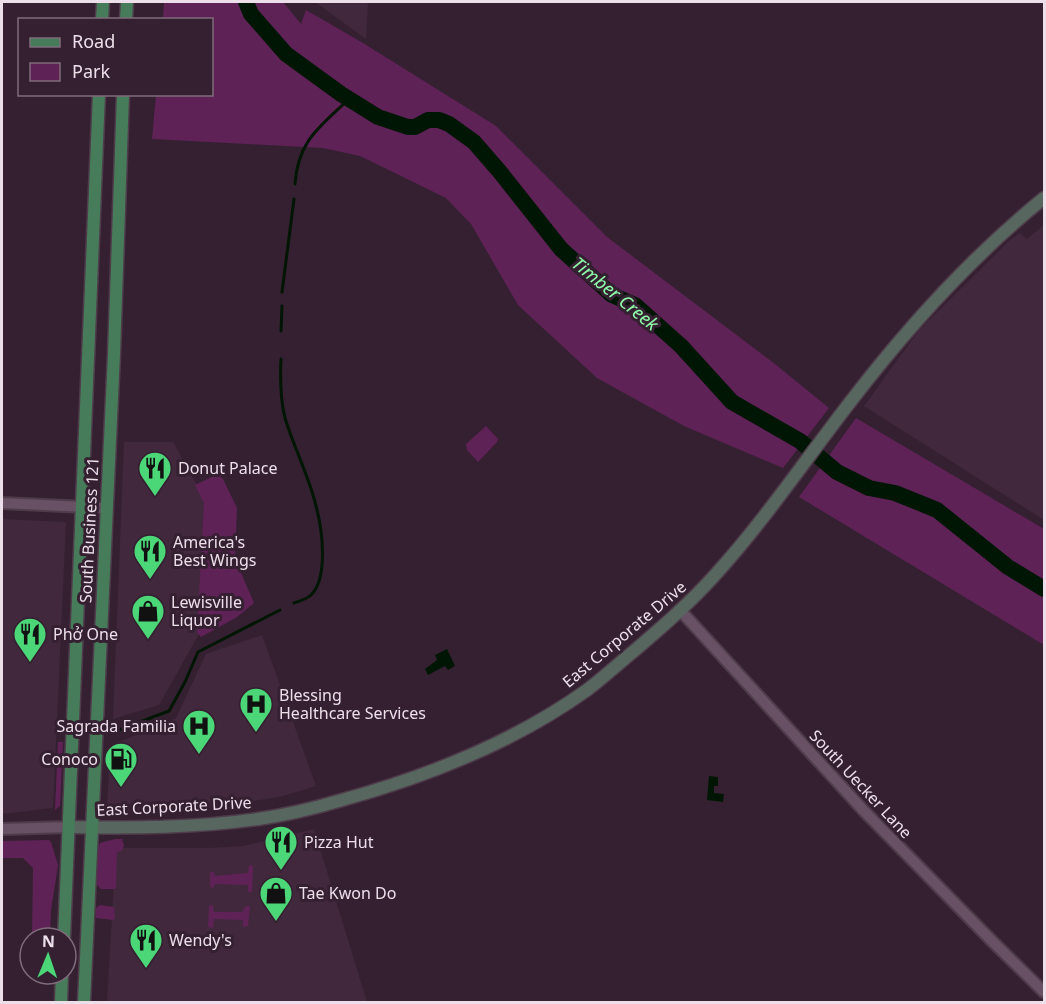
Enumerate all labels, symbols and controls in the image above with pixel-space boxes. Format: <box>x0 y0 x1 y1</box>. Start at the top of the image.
legend <box>18 18 213 96</box>
text: Road <box>72 29 115 53</box>
text: Park <box>72 59 110 83</box>
water label: Timber Creek <box>567 251 665 336</box>
restaurant icon: Donut Palace <box>137 450 173 497</box>
street label: South Business 121 <box>74 456 104 604</box>
place label: Donut Palace <box>178 457 278 479</box>
place label: America's Best Wings <box>173 531 256 571</box>
restaurant icon: America's Best Wings <box>132 533 168 580</box>
street label: East Corporate Drive <box>557 576 691 692</box>
place label: Lewisville Liquor <box>171 591 242 631</box>
shop icon: Lewisville Liquor <box>130 593 166 640</box>
restaurant icon: Phở One <box>12 616 48 663</box>
place label: Phở One <box>53 623 118 645</box>
place label: Blessing Healthcare Services <box>279 684 426 724</box>
hospital icon: Blessing Healthcare Services <box>238 686 274 733</box>
hospital icon: Sagrada Familia <box>181 708 217 755</box>
place label: Sagrada Familia <box>57 715 176 737</box>
street label: South Uecker Lane <box>805 725 917 843</box>
fuel station icon: Conoco <box>103 741 139 788</box>
place label: Conoco <box>41 748 98 770</box>
street label: East Corporate Drive <box>96 791 252 821</box>
restaurant icon: Pizza Hut <box>263 824 299 871</box>
place label: Pizza Hut <box>304 831 374 853</box>
shop icon: Tae Kwon Do <box>258 875 294 922</box>
place label: Tae Kwon Do <box>299 882 396 904</box>
restaurant icon: Wendy's <box>128 922 164 969</box>
north arrow <box>18 926 78 986</box>
place label: Wendy's <box>169 929 232 951</box>
text: N <box>42 930 55 952</box>

